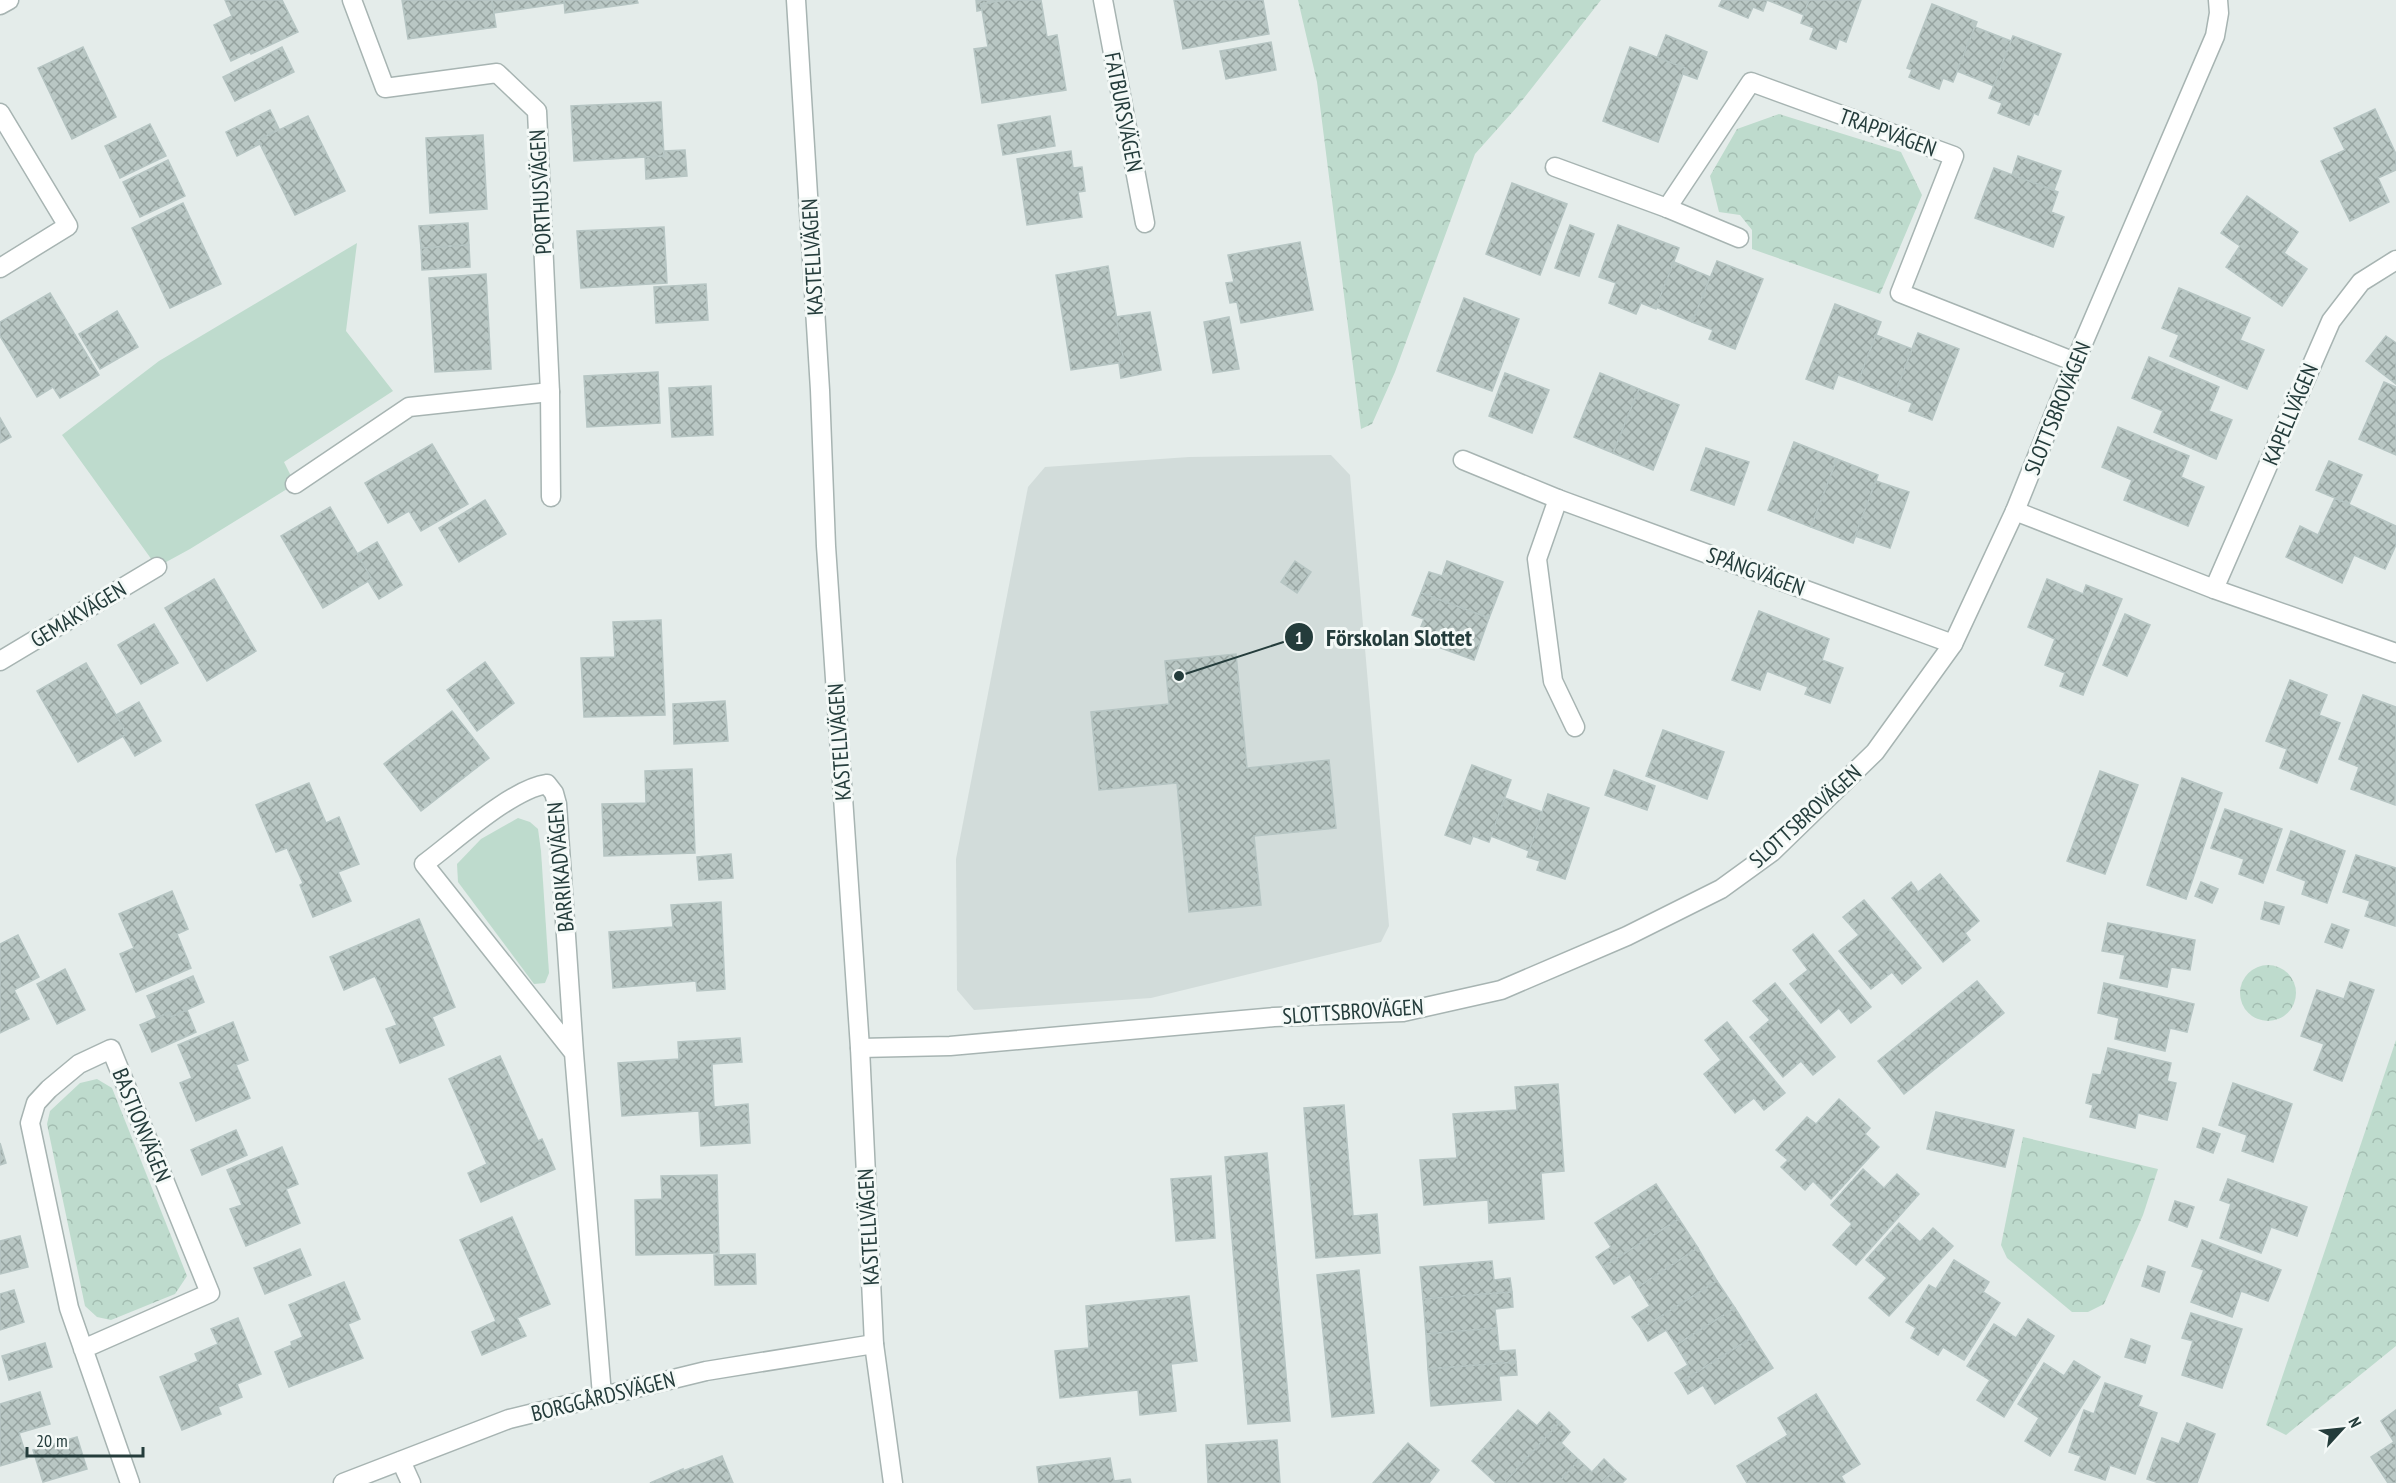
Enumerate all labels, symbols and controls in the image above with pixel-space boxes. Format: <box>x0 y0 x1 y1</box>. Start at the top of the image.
street label: FATBURSVÄGEN <box>1099 50 1149 174</box>
street label: TRAPPVÄGEN <box>1836 101 1940 163</box>
street label: PORTHUSVÄGEN <box>523 129 557 255</box>
street label: KASTELLVÄGEN <box>795 198 829 316</box>
street label: SLOTTSBROVÄGEN <box>2018 337 2096 479</box>
street label: KAPELLVÄGEN <box>2256 359 2324 469</box>
street label: SPÅNGVÄGEN <box>1703 540 1809 602</box>
street label: GEMAKVÄGEN <box>25 575 131 653</box>
callout: Förskolan Slottet <box>1284 616 1484 658</box>
text: Förskolan Slottet <box>1326 622 1472 653</box>
text: 1 <box>1295 626 1303 649</box>
street label: KASTELLVÄGEN <box>821 683 857 801</box>
street label: SLOTTSBROVÄGEN <box>1743 758 1867 874</box>
street label: BARRIKADVÄGEN <box>540 801 580 933</box>
street label: SLOTTSBROVÄGEN <box>1282 992 1424 1030</box>
street label: BASTIONVÄGEN <box>106 1064 178 1186</box>
street label: KASTELLVÄGEN <box>851 1168 885 1286</box>
street label: BORGGÅRDSVÄGEN <box>528 1365 678 1427</box>
north arrow <box>2312 1399 2372 1459</box>
text: N <box>2344 1414 2366 1431</box>
scale bar <box>27 1420 142 1458</box>
text: 20 m <box>36 1429 68 1452</box>

